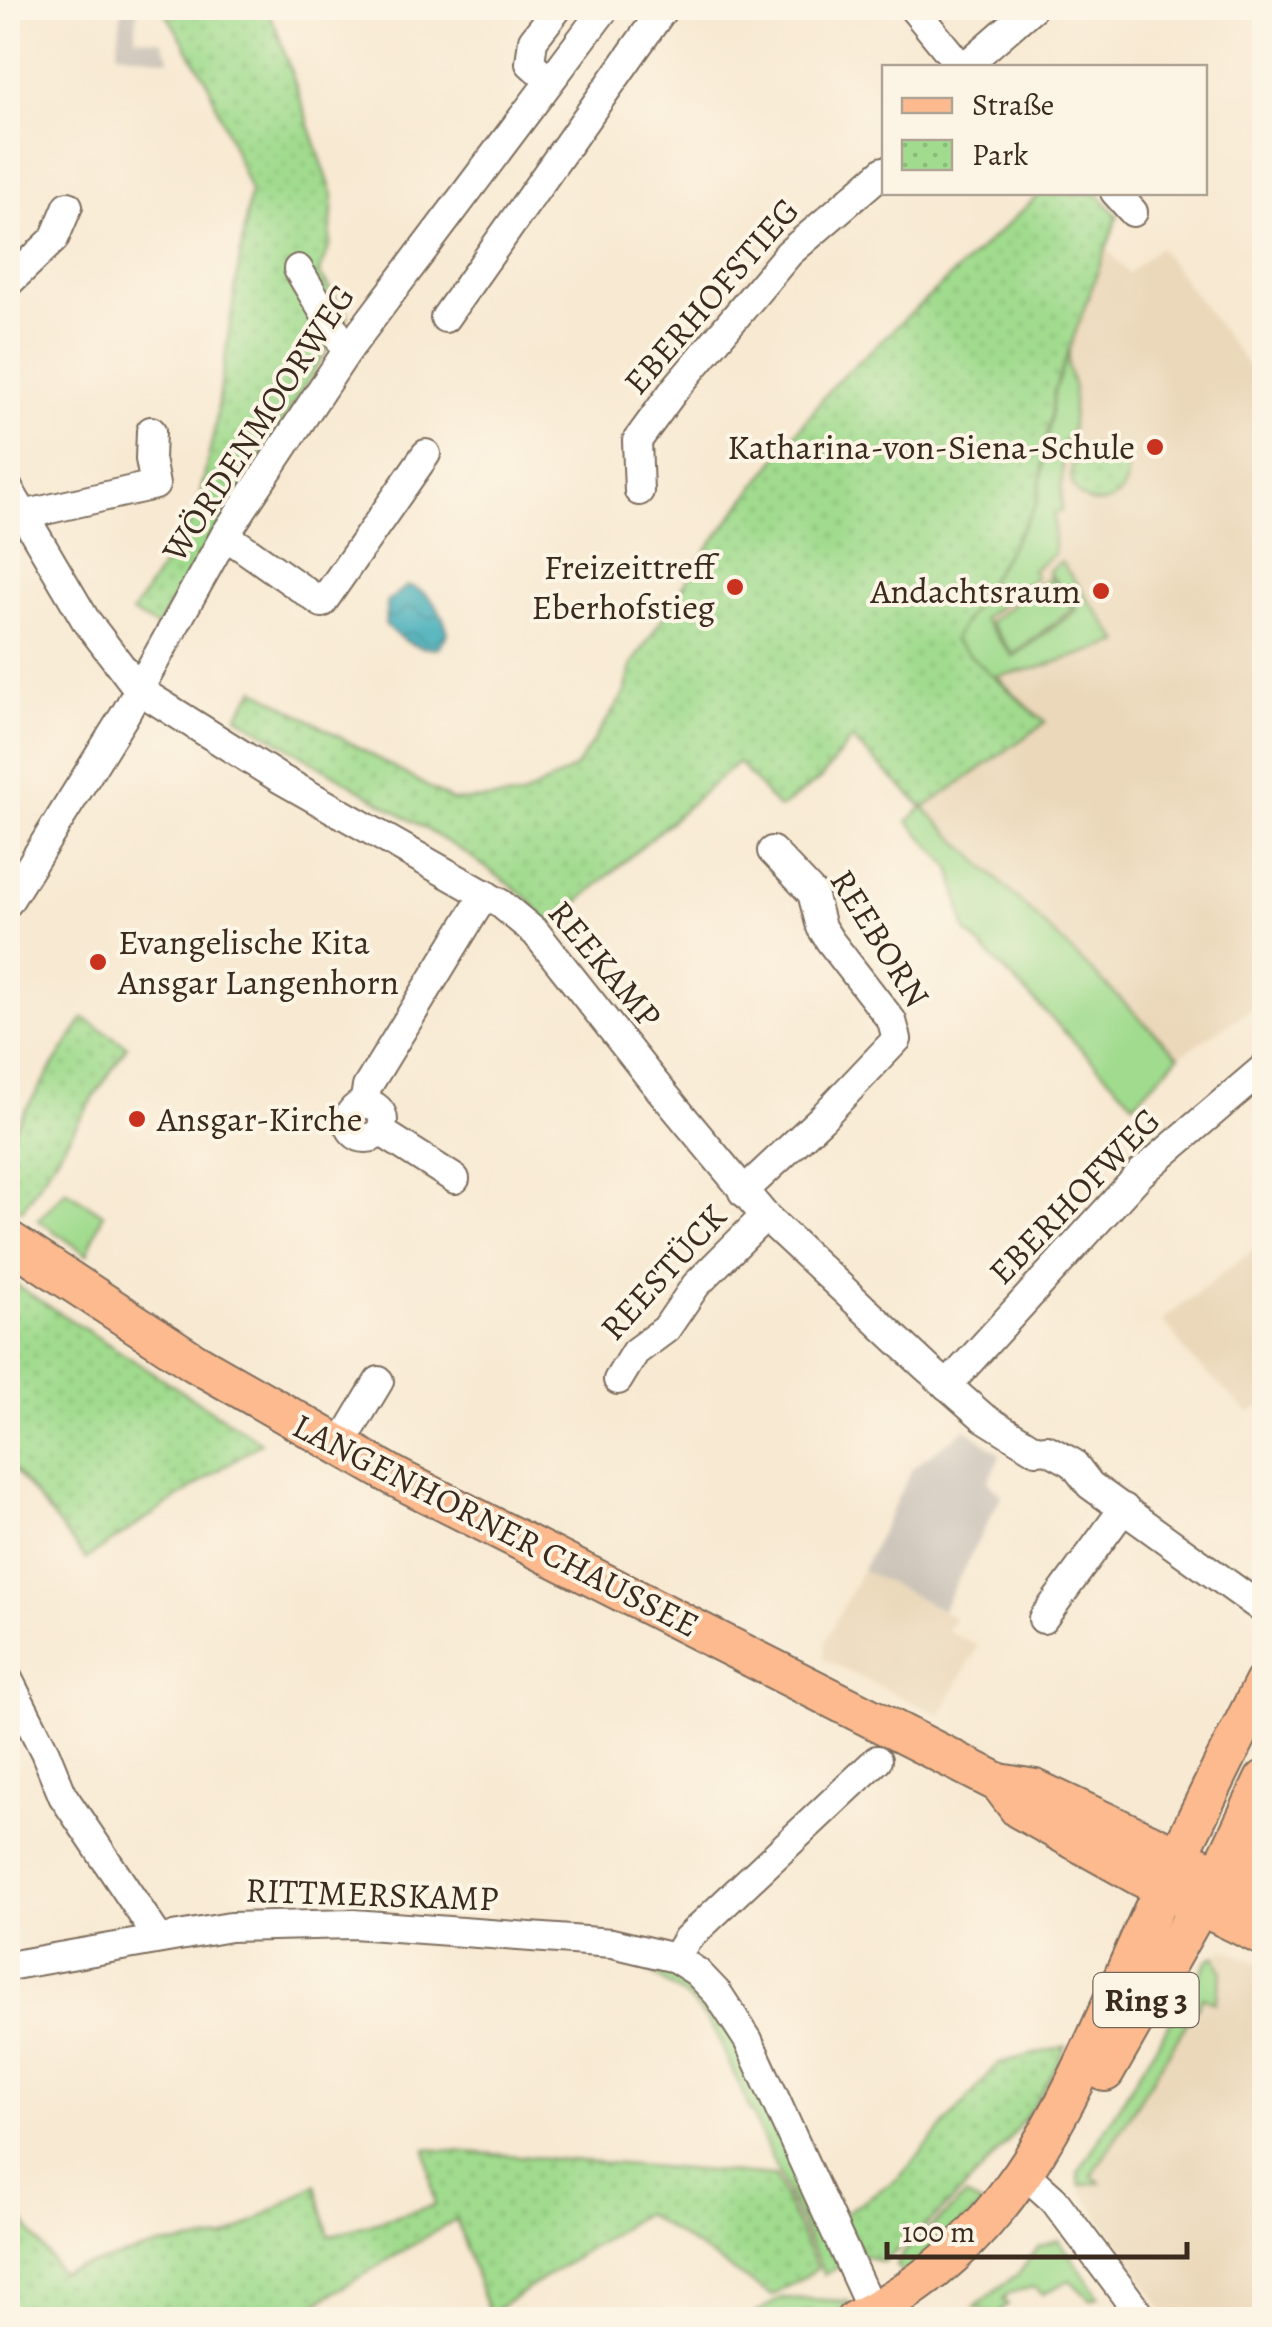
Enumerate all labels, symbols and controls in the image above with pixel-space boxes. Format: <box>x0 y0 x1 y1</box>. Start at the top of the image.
legend <box>882 65 1207 195</box>
text: Straße <box>972 85 1054 125</box>
text: Park <box>972 135 1028 175</box>
street label: EBERHOFSTIEG <box>612 187 810 405</box>
street label: WÖRDENMOORWEG <box>150 275 366 572</box>
place label: Katharina-von-Siena-Schule <box>727 423 1135 471</box>
marker: Katharina-von-Siena-Schule <box>1144 436 1166 458</box>
place label: Freizeittreff Eberhofstieg <box>531 543 719 631</box>
place label: Andachtsraum <box>869 567 1081 615</box>
marker: Freizeittreff Eberhofstieg <box>724 576 746 598</box>
marker: Andachtsraum <box>1090 580 1112 602</box>
street label: REEBORN <box>819 860 941 1016</box>
street label: REEKAMP <box>537 890 673 1038</box>
place label: Evangelische Kita Ansgar Langenhorn <box>117 918 399 1006</box>
marker: Evangelische Kita Ansgar Langenhorn <box>87 951 109 973</box>
place label: Ansgar-Kirche <box>156 1095 362 1143</box>
street label: EBERHOFWEG <box>977 1097 1171 1295</box>
marker: Ansgar-Kirche <box>126 1108 148 1130</box>
street label: REESTÜCK <box>589 1193 737 1351</box>
street label: LANGENHORNER CHAUSSEE <box>285 1401 707 1649</box>
street label: RITTMERSKAMP <box>245 1866 499 1922</box>
road number: Ring 3 <box>1094 1973 1198 2027</box>
scale bar <box>887 2197 1187 2259</box>
text: 100 m <box>902 2212 975 2252</box>

